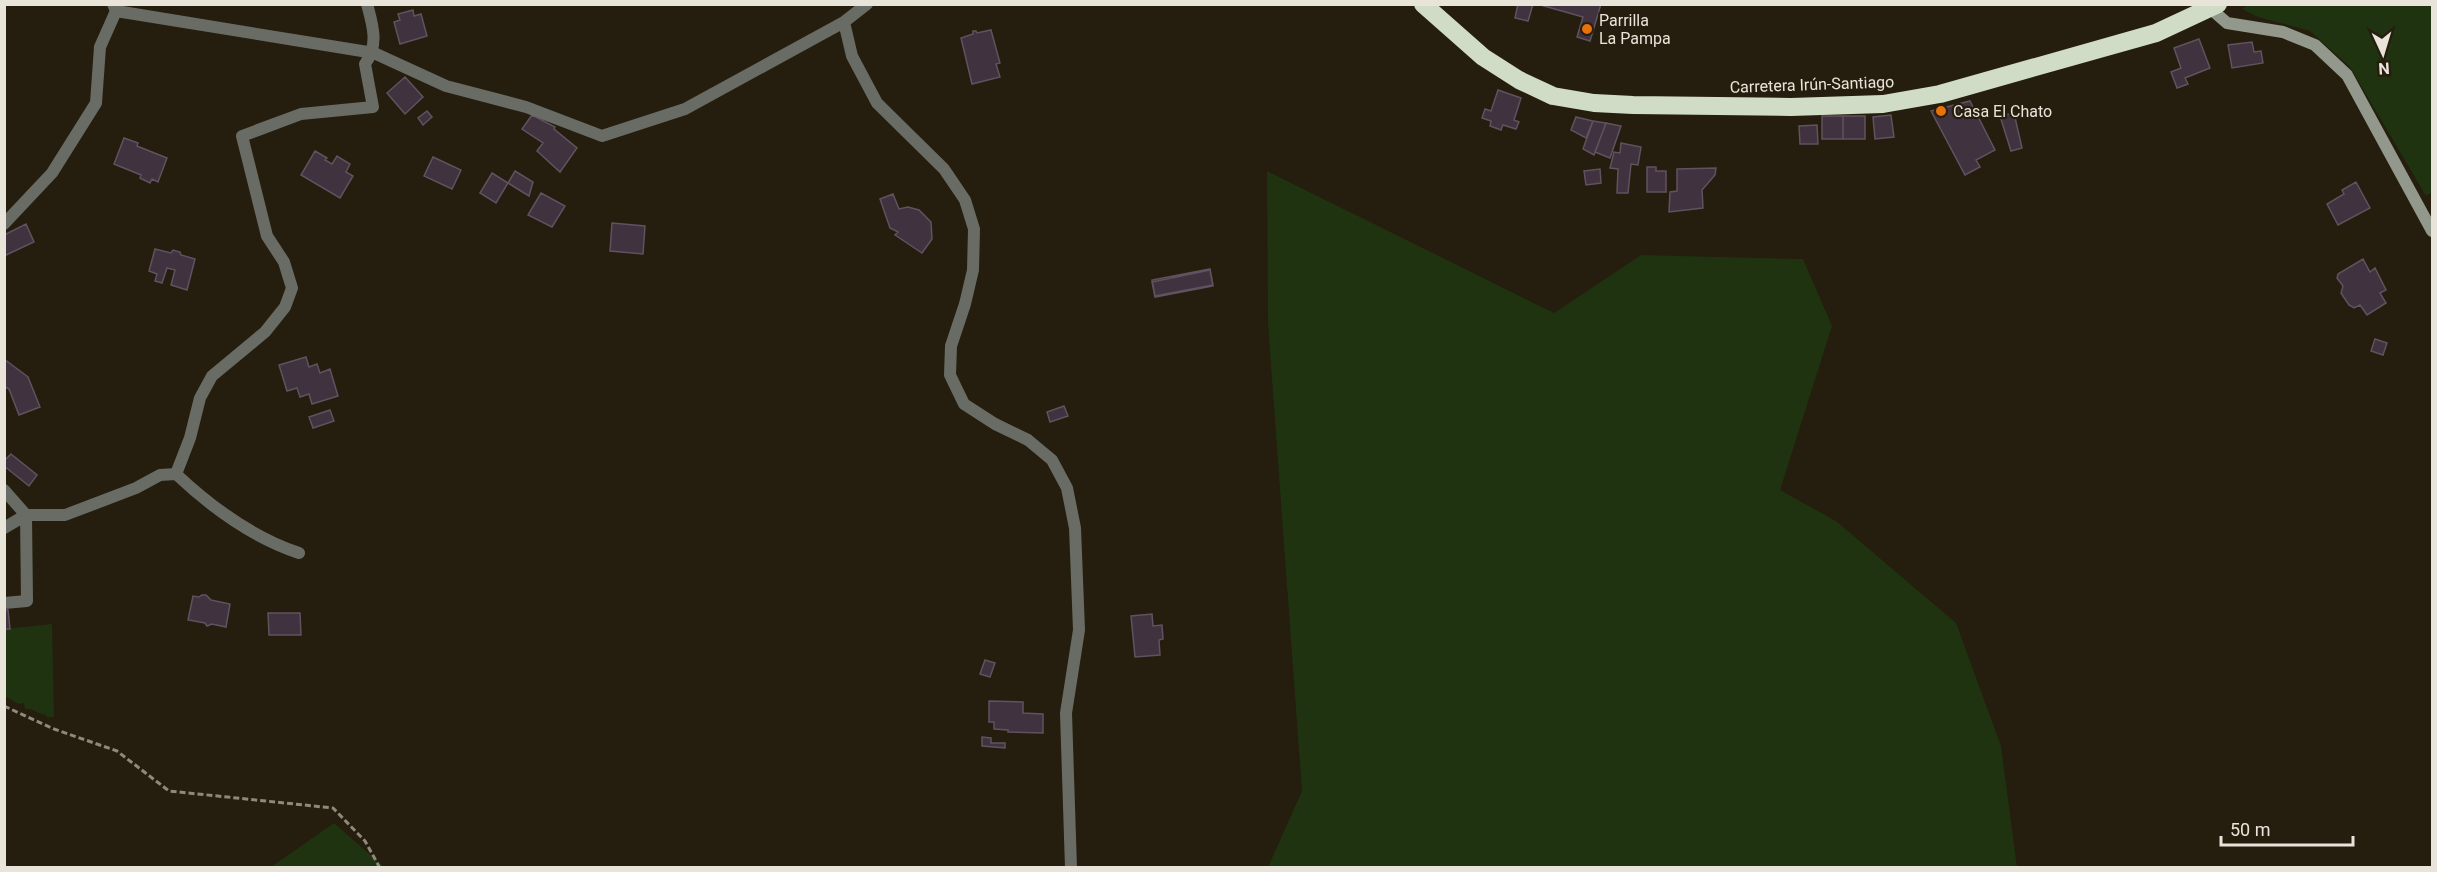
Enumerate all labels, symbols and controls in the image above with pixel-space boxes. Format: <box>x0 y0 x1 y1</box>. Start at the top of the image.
place label: Parrilla La Pampa <box>1599 11 1671 48</box>
marker: Parrilla La Pampa <box>1580 22 1594 36</box>
north arrow <box>2353 24 2413 84</box>
text: N <box>2378 59 2390 78</box>
street label: Carretera Irún-Santiago <box>1729 72 1895 97</box>
place label: Casa El Chato <box>1953 102 2052 121</box>
marker: Casa El Chato <box>1934 104 1948 118</box>
scale bar <box>2221 809 2353 847</box>
text: 50 m <box>2230 819 2270 840</box>

